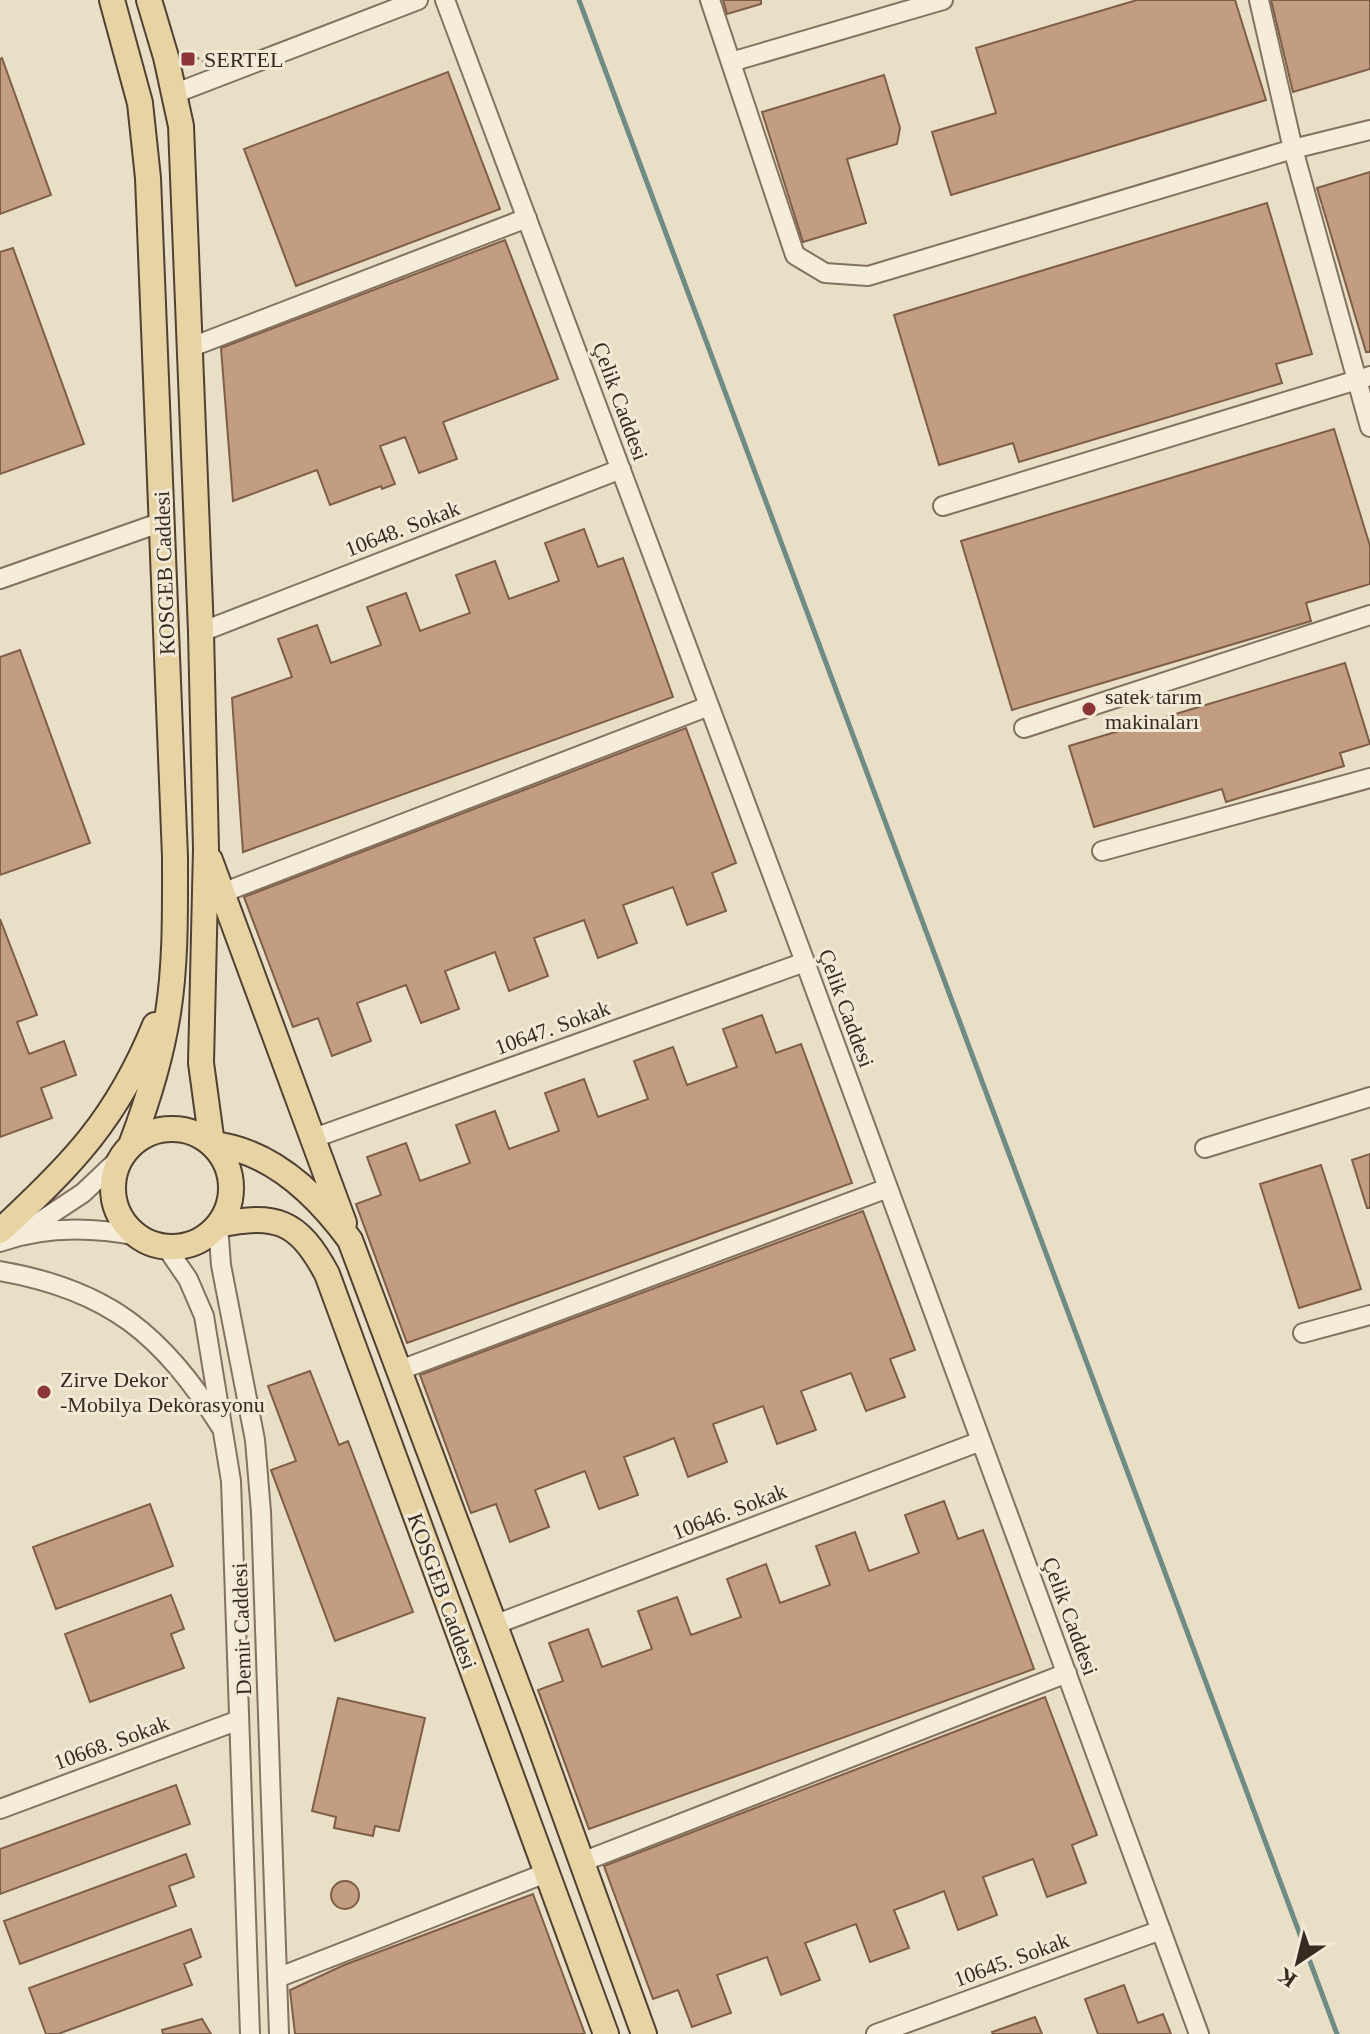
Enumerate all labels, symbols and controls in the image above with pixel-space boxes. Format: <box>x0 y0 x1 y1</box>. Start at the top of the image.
place label: SERTEL <box>204 47 283 72</box>
marker: SERTEL <box>179 50 197 68</box>
street label: Çelik Caddesi <box>588 339 653 464</box>
street label: KOSGEB Caddesi <box>149 490 180 656</box>
street label: 10648. Sokak <box>341 495 463 562</box>
place label: satek tarım makinaları <box>1105 684 1202 734</box>
marker: satek tarım makinaları <box>1080 700 1098 718</box>
street label: Çelik Caddesi <box>814 946 879 1071</box>
street label: 10647. Sokak <box>491 995 613 1060</box>
place label: Zirve Dekor -Mobilya Dekorasyonu <box>60 1367 265 1417</box>
marker: Zirve Dekor -Mobilya Dekorasyonu <box>35 1383 53 1401</box>
street label: 10646. Sokak <box>668 1478 790 1545</box>
street label: KOSGEB Caddesi <box>403 1510 482 1673</box>
street label: Çelik Caddesi <box>1038 1554 1103 1679</box>
street label: Demir Caddesi <box>227 1562 256 1696</box>
street label: 10668. Sokak <box>50 1710 172 1775</box>
north arrow <box>1258 1922 1338 2002</box>
street label: 10645. Sokak <box>950 1927 1072 1992</box>
text: K <box>1273 1963 1301 1993</box>

